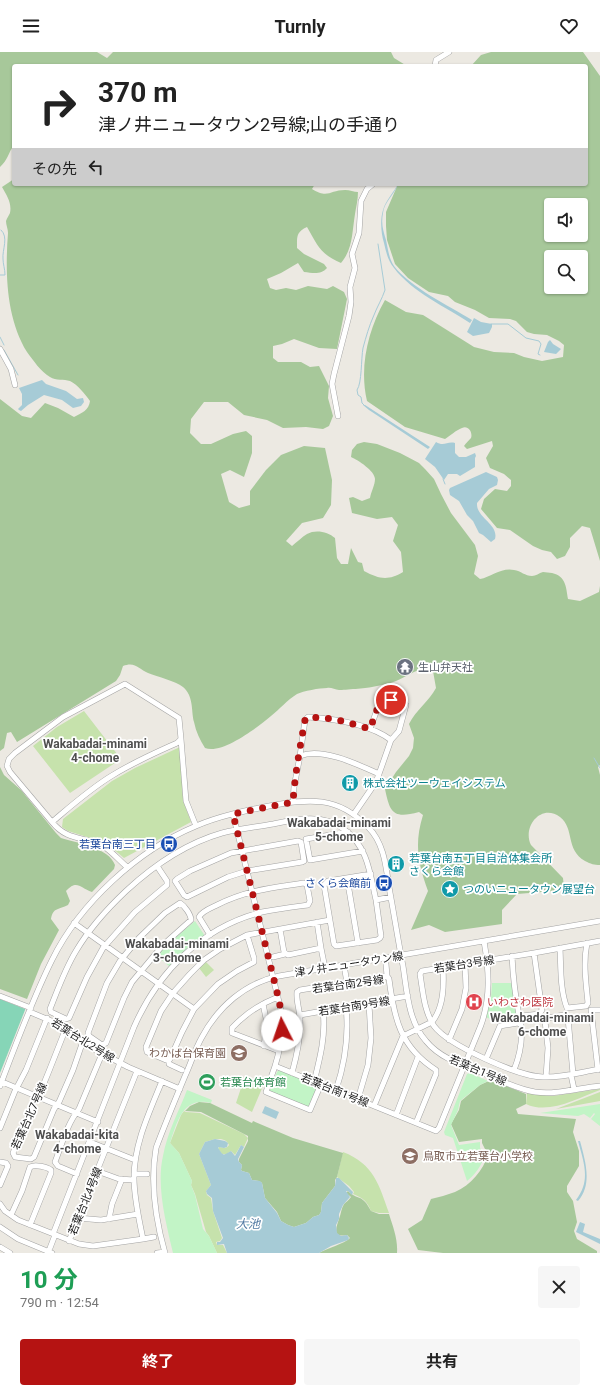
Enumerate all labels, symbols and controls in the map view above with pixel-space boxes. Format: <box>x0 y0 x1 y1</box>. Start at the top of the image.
icon: menu <box>20 15 42 37</box>
icon: heart <box>558 15 580 37</box>
text: Turnly <box>274 16 326 37</box>
text: 370 m <box>98 76 177 109</box>
icon: right <box>32 80 84 132</box>
text: 津ノ井ニュータウン2号線;山の手通り <box>98 114 400 135</box>
icon: left <box>85 156 107 178</box>
text: その先 <box>32 160 77 178</box>
map controls <box>544 198 588 294</box>
button: sound <box>544 198 588 242</box>
button: search <box>544 250 588 294</box>
temple icon: 生山弁天社 <box>395 657 415 677</box>
place label: 生山弁天社 <box>418 661 473 674</box>
pin <box>374 683 408 717</box>
icon: arrive <box>380 689 402 711</box>
district label: Wakabadai-minami 4-chome <box>43 737 147 765</box>
building icon: 株式会社ツーウェイシステム <box>340 773 360 793</box>
place label: 株式会社ツーウェイシステム <box>363 777 506 790</box>
district label: Wakabadai-minami 5-chome <box>287 816 391 844</box>
bus stop icon: 若葉台南三丁目 <box>159 834 179 854</box>
place label: 若葉台南三丁目 <box>79 838 156 851</box>
place label: 若葉台南五丁目自治体集会所 さくら会館 <box>409 852 553 878</box>
building icon: 若葉台南五丁目自治体集会所 さくら会館 <box>386 854 406 874</box>
bus stop icon: さくら会館前 <box>374 873 394 893</box>
place label: さくら会館前 <box>305 877 371 890</box>
place icon: つのいニュータウン展望台 <box>440 879 460 899</box>
place label: つのいニュータウン展望台 <box>463 883 595 896</box>
district label: Wakabadai-minami 3-chome <box>125 937 229 965</box>
street label: 津ノ井ニュータウン線 <box>294 949 404 980</box>
street label: 若葉台3号線 <box>433 953 495 976</box>
street label: 若葉台南2号線 <box>311 973 385 996</box>
hospital icon: いわさわ医院 <box>464 992 484 1012</box>
street label: 若葉台南9号線 <box>317 994 391 1019</box>
place label: いわさわ医院 <box>487 996 553 1009</box>
position arrow <box>261 1009 303 1051</box>
district label: Wakabadai-minami 6-chome <box>490 1011 594 1039</box>
street label: 若葉台北2号線 <box>49 1016 117 1065</box>
school or university icon: わかば台保育園 <box>229 1043 249 1063</box>
place label: わかば台保育園 <box>149 1047 226 1060</box>
street label: 若葉台1号線 <box>447 1053 509 1088</box>
street label: 若葉台南1号線 <box>299 1071 371 1110</box>
sports icon: 若葉台体育館 <box>197 1072 217 1092</box>
place label: 若葉台体育館 <box>220 1076 286 1089</box>
street label: 若葉台北7号線 <box>9 1081 50 1152</box>
district label: Wakabadai-kita 4-chome <box>35 1128 120 1156</box>
school or university icon: 鳥取市立若葉台小学校 <box>400 1146 420 1166</box>
place label: 鳥取市立若葉台小学校 <box>423 1150 533 1163</box>
street label: 若葉台北4号線 <box>66 1165 105 1237</box>
water label: 大池 <box>236 1217 261 1231</box>
text: 10 分 <box>20 1266 78 1294</box>
button: close <box>538 1266 580 1308</box>
text: 790 m · 12:54 <box>20 1295 99 1310</box>
button: 終了 <box>20 1339 296 1385</box>
button: 共有 <box>304 1339 580 1385</box>

